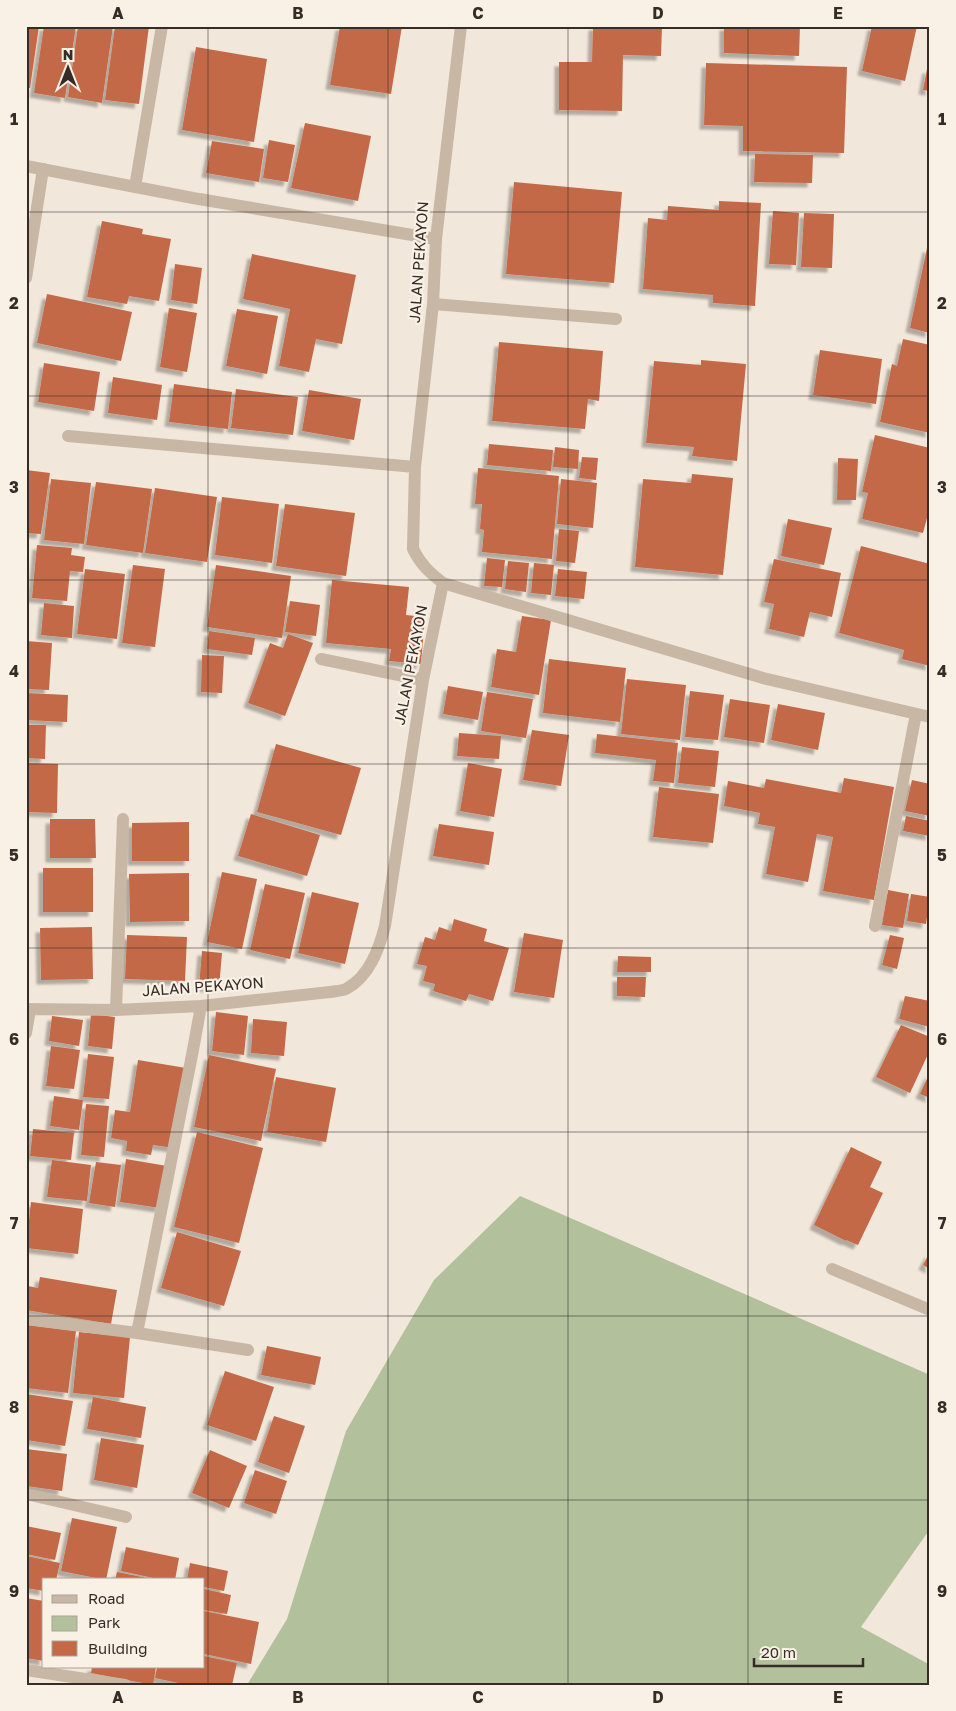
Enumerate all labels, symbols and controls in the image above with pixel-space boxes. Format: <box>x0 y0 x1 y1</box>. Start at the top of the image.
text: A <box>112 3 124 23</box>
text: B <box>292 3 304 23</box>
text: C <box>472 3 484 23</box>
text: D <box>652 3 664 23</box>
text: E <box>833 3 843 23</box>
north arrow <box>42 42 92 92</box>
text: N <box>63 46 73 63</box>
text: 1 <box>10 109 18 129</box>
text: 1 <box>938 109 946 129</box>
street label: JALAN PEKAYON <box>405 200 431 323</box>
text: 2 <box>9 293 19 313</box>
text: 2 <box>937 293 947 313</box>
text: 3 <box>9 477 19 497</box>
text: 3 <box>937 477 947 497</box>
street label: JALAN PEKAYON <box>390 603 430 726</box>
text: 4 <box>9 661 19 681</box>
text: 4 <box>937 661 947 681</box>
text: 5 <box>9 845 19 865</box>
text: 5 <box>937 845 947 865</box>
street label: JALAN PEKAYON <box>141 973 264 999</box>
text: 6 <box>9 1029 19 1049</box>
text: 6 <box>937 1029 947 1049</box>
text: 7 <box>10 1213 19 1233</box>
text: 7 <box>938 1213 947 1233</box>
text: 8 <box>9 1397 19 1417</box>
text: 8 <box>937 1397 947 1417</box>
legend <box>42 1578 205 1668</box>
text: 9 <box>9 1581 19 1601</box>
text: 9 <box>937 1581 947 1601</box>
text: Road <box>88 1589 125 1607</box>
text: Park <box>88 1613 121 1631</box>
scale bar <box>754 1636 862 1668</box>
text: Building <box>88 1639 148 1657</box>
text: 20 m <box>761 1643 796 1661</box>
text: A <box>112 1687 124 1707</box>
text: B <box>292 1687 304 1707</box>
text: C <box>472 1687 484 1707</box>
text: D <box>652 1687 664 1707</box>
text: E <box>833 1687 843 1707</box>

